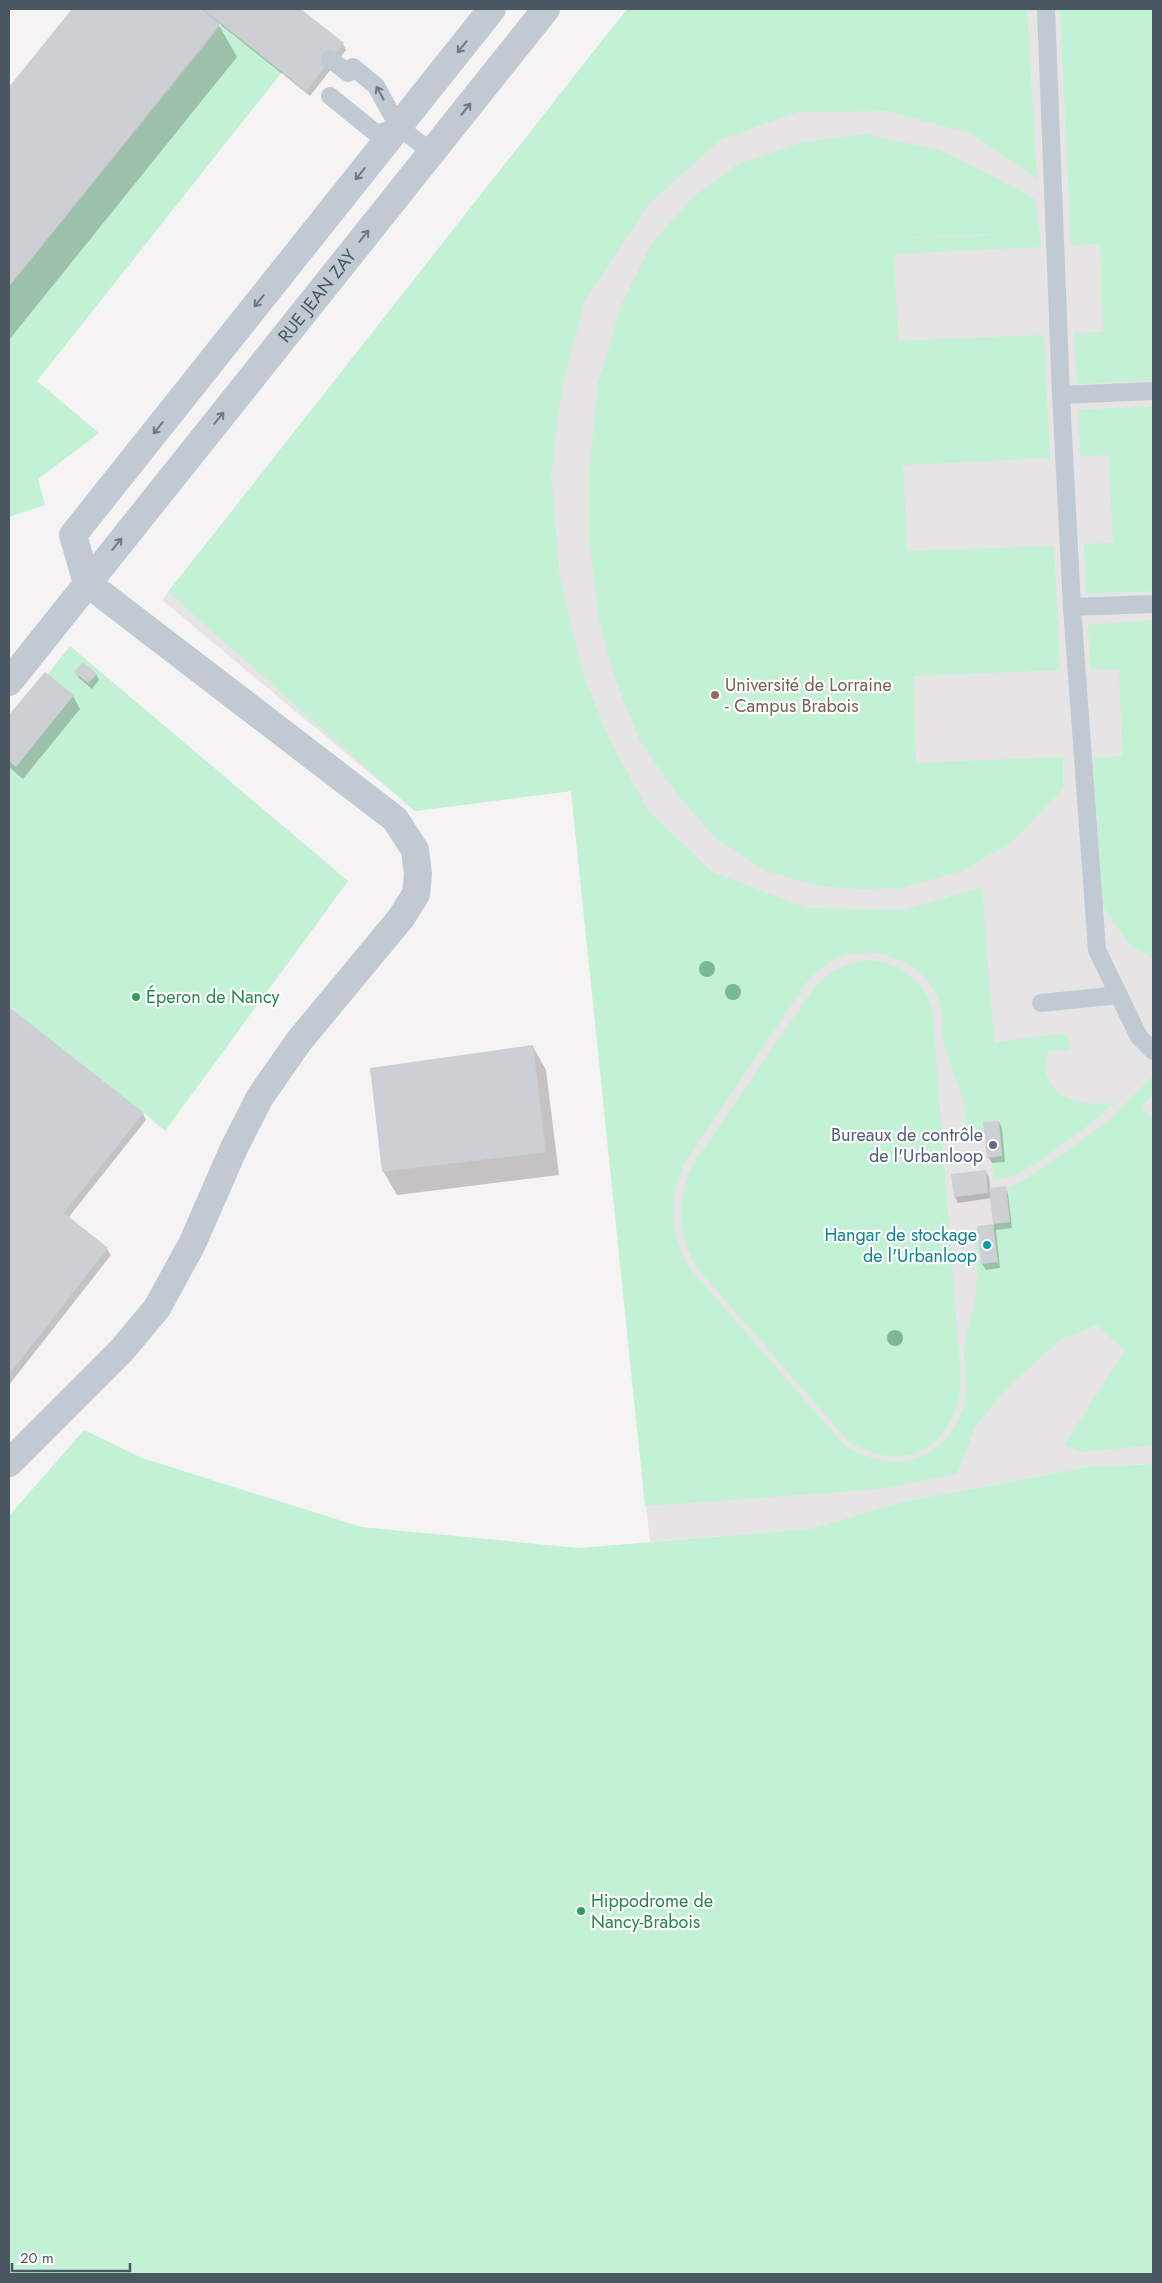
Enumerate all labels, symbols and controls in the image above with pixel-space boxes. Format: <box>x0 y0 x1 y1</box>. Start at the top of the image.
one-way arrow <box>456 40 467 53</box>
one-way arrow <box>374 87 384 101</box>
one-way arrow <box>460 103 471 116</box>
one-way arrow <box>355 167 366 180</box>
one-way arrow <box>359 230 370 243</box>
street label: RUE JEAN ZAY <box>272 243 363 348</box>
one-way arrow <box>254 294 265 307</box>
one-way arrow <box>213 411 224 424</box>
one-way arrow <box>152 421 163 434</box>
one-way arrow <box>112 538 123 551</box>
place label: Université de Lorraine - Campus Brabois <box>725 672 892 719</box>
marker: Université de Lorraine - Campus Brabois <box>709 689 721 701</box>
place label: Éperon de Nancy <box>146 984 280 1010</box>
marker: Éperon de Nancy <box>130 991 142 1003</box>
place label: Bureaux de contrôle de l'Urbanloop <box>831 1122 983 1169</box>
marker: Bureaux de contrôle de l'Urbanloop <box>987 1139 999 1151</box>
place label: Hangar de stockage de l'Urbanloop <box>824 1222 977 1269</box>
marker: Hangar de stockage de l'Urbanloop <box>981 1239 993 1251</box>
place label: Hippodrome de Nancy-Brabois <box>591 1888 713 1935</box>
marker: Hippodrome de Nancy-Brabois <box>575 1905 587 1917</box>
scale bar <box>12 2240 130 2272</box>
text: 20 m <box>20 2247 54 2269</box>

